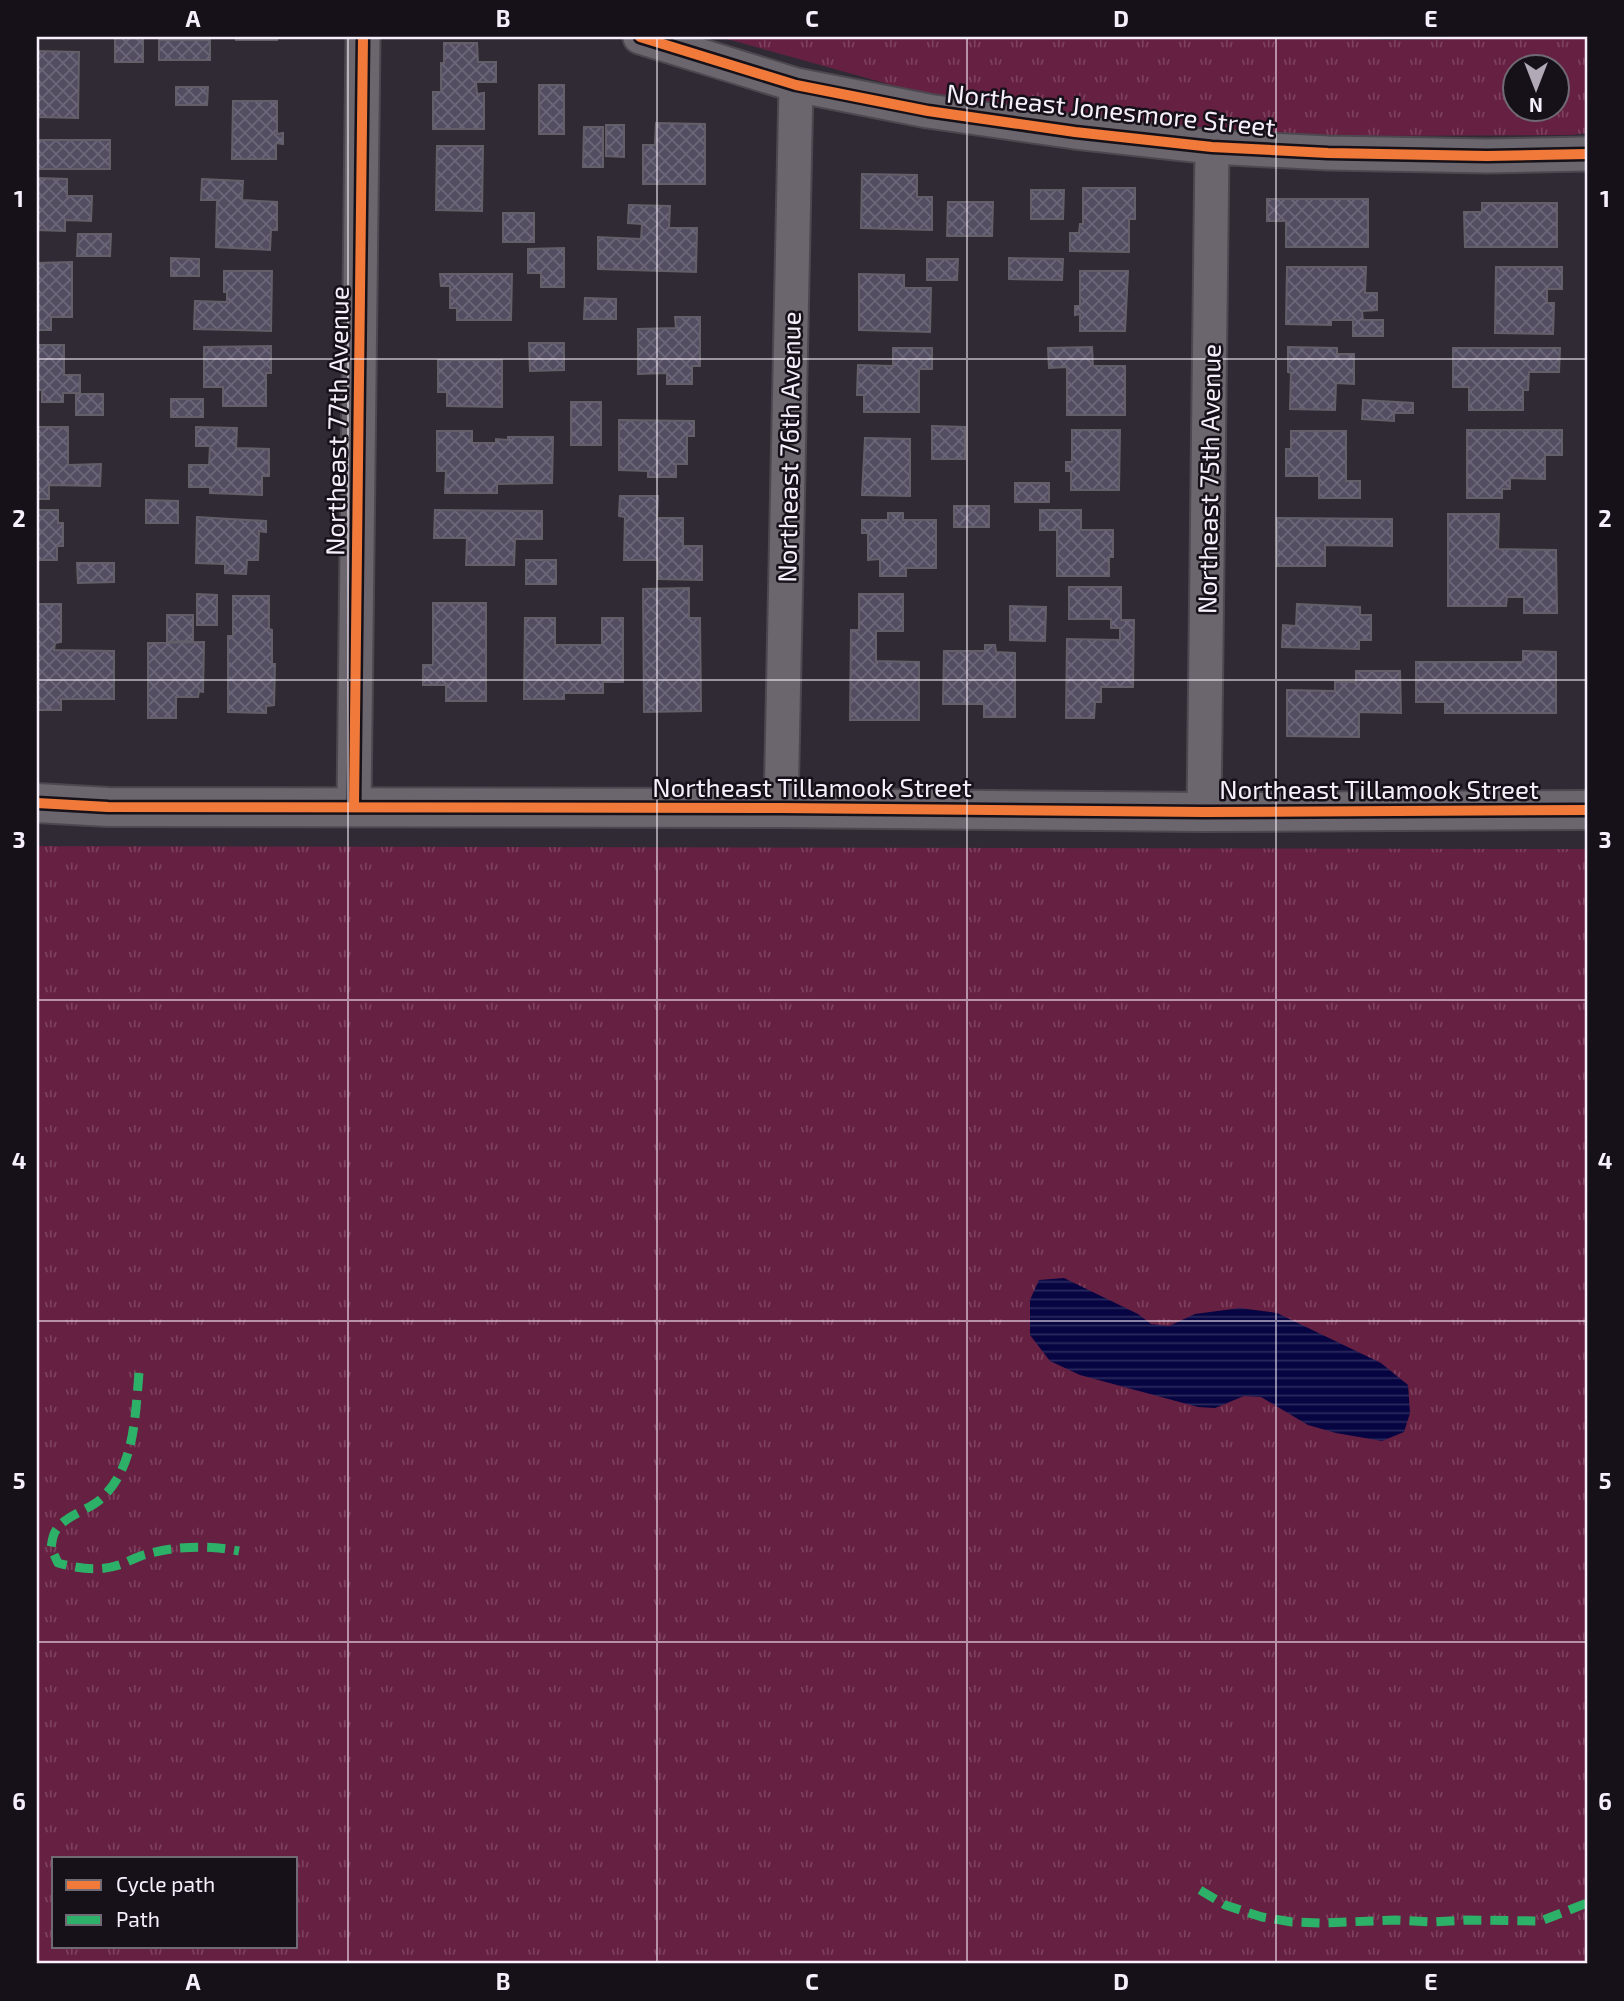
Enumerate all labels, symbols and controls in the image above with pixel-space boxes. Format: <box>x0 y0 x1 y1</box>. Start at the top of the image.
text: A <box>185 4 201 32</box>
text: B <box>496 4 510 32</box>
text: C <box>805 4 819 32</box>
text: D <box>1113 4 1129 32</box>
text: E <box>1424 4 1438 32</box>
north arrow <box>1502 52 1572 122</box>
street label: Northeast Jonesmore Street <box>945 76 1277 142</box>
text: N <box>1529 94 1543 117</box>
text: 1 <box>14 184 24 212</box>
text: 1 <box>1600 184 1610 212</box>
street label: Northeast 77th Avenue <box>318 286 354 556</box>
street label: Northeast 76th Avenue <box>770 311 806 583</box>
street label: Northeast 75th Avenue <box>1190 344 1226 614</box>
text: 2 <box>12 504 26 532</box>
text: 2 <box>1598 504 1612 532</box>
street label: Northeast Tillamook Street <box>652 771 972 802</box>
street label: Northeast Tillamook Street <box>1219 773 1539 804</box>
text: 3 <box>12 825 26 853</box>
text: 3 <box>1598 825 1612 853</box>
text: 4 <box>12 1146 26 1174</box>
text: 4 <box>1598 1146 1612 1174</box>
text: 5 <box>13 1466 25 1494</box>
text: 5 <box>1599 1466 1611 1494</box>
text: 6 <box>12 1787 26 1815</box>
text: 6 <box>1598 1787 1612 1815</box>
legend <box>52 1857 298 1948</box>
text: Cycle path <box>116 1871 215 1896</box>
text: Path <box>116 1906 160 1931</box>
text: A <box>185 1967 201 1995</box>
text: B <box>496 1967 510 1995</box>
text: C <box>805 1967 819 1995</box>
text: D <box>1113 1967 1129 1995</box>
text: E <box>1424 1967 1438 1995</box>

